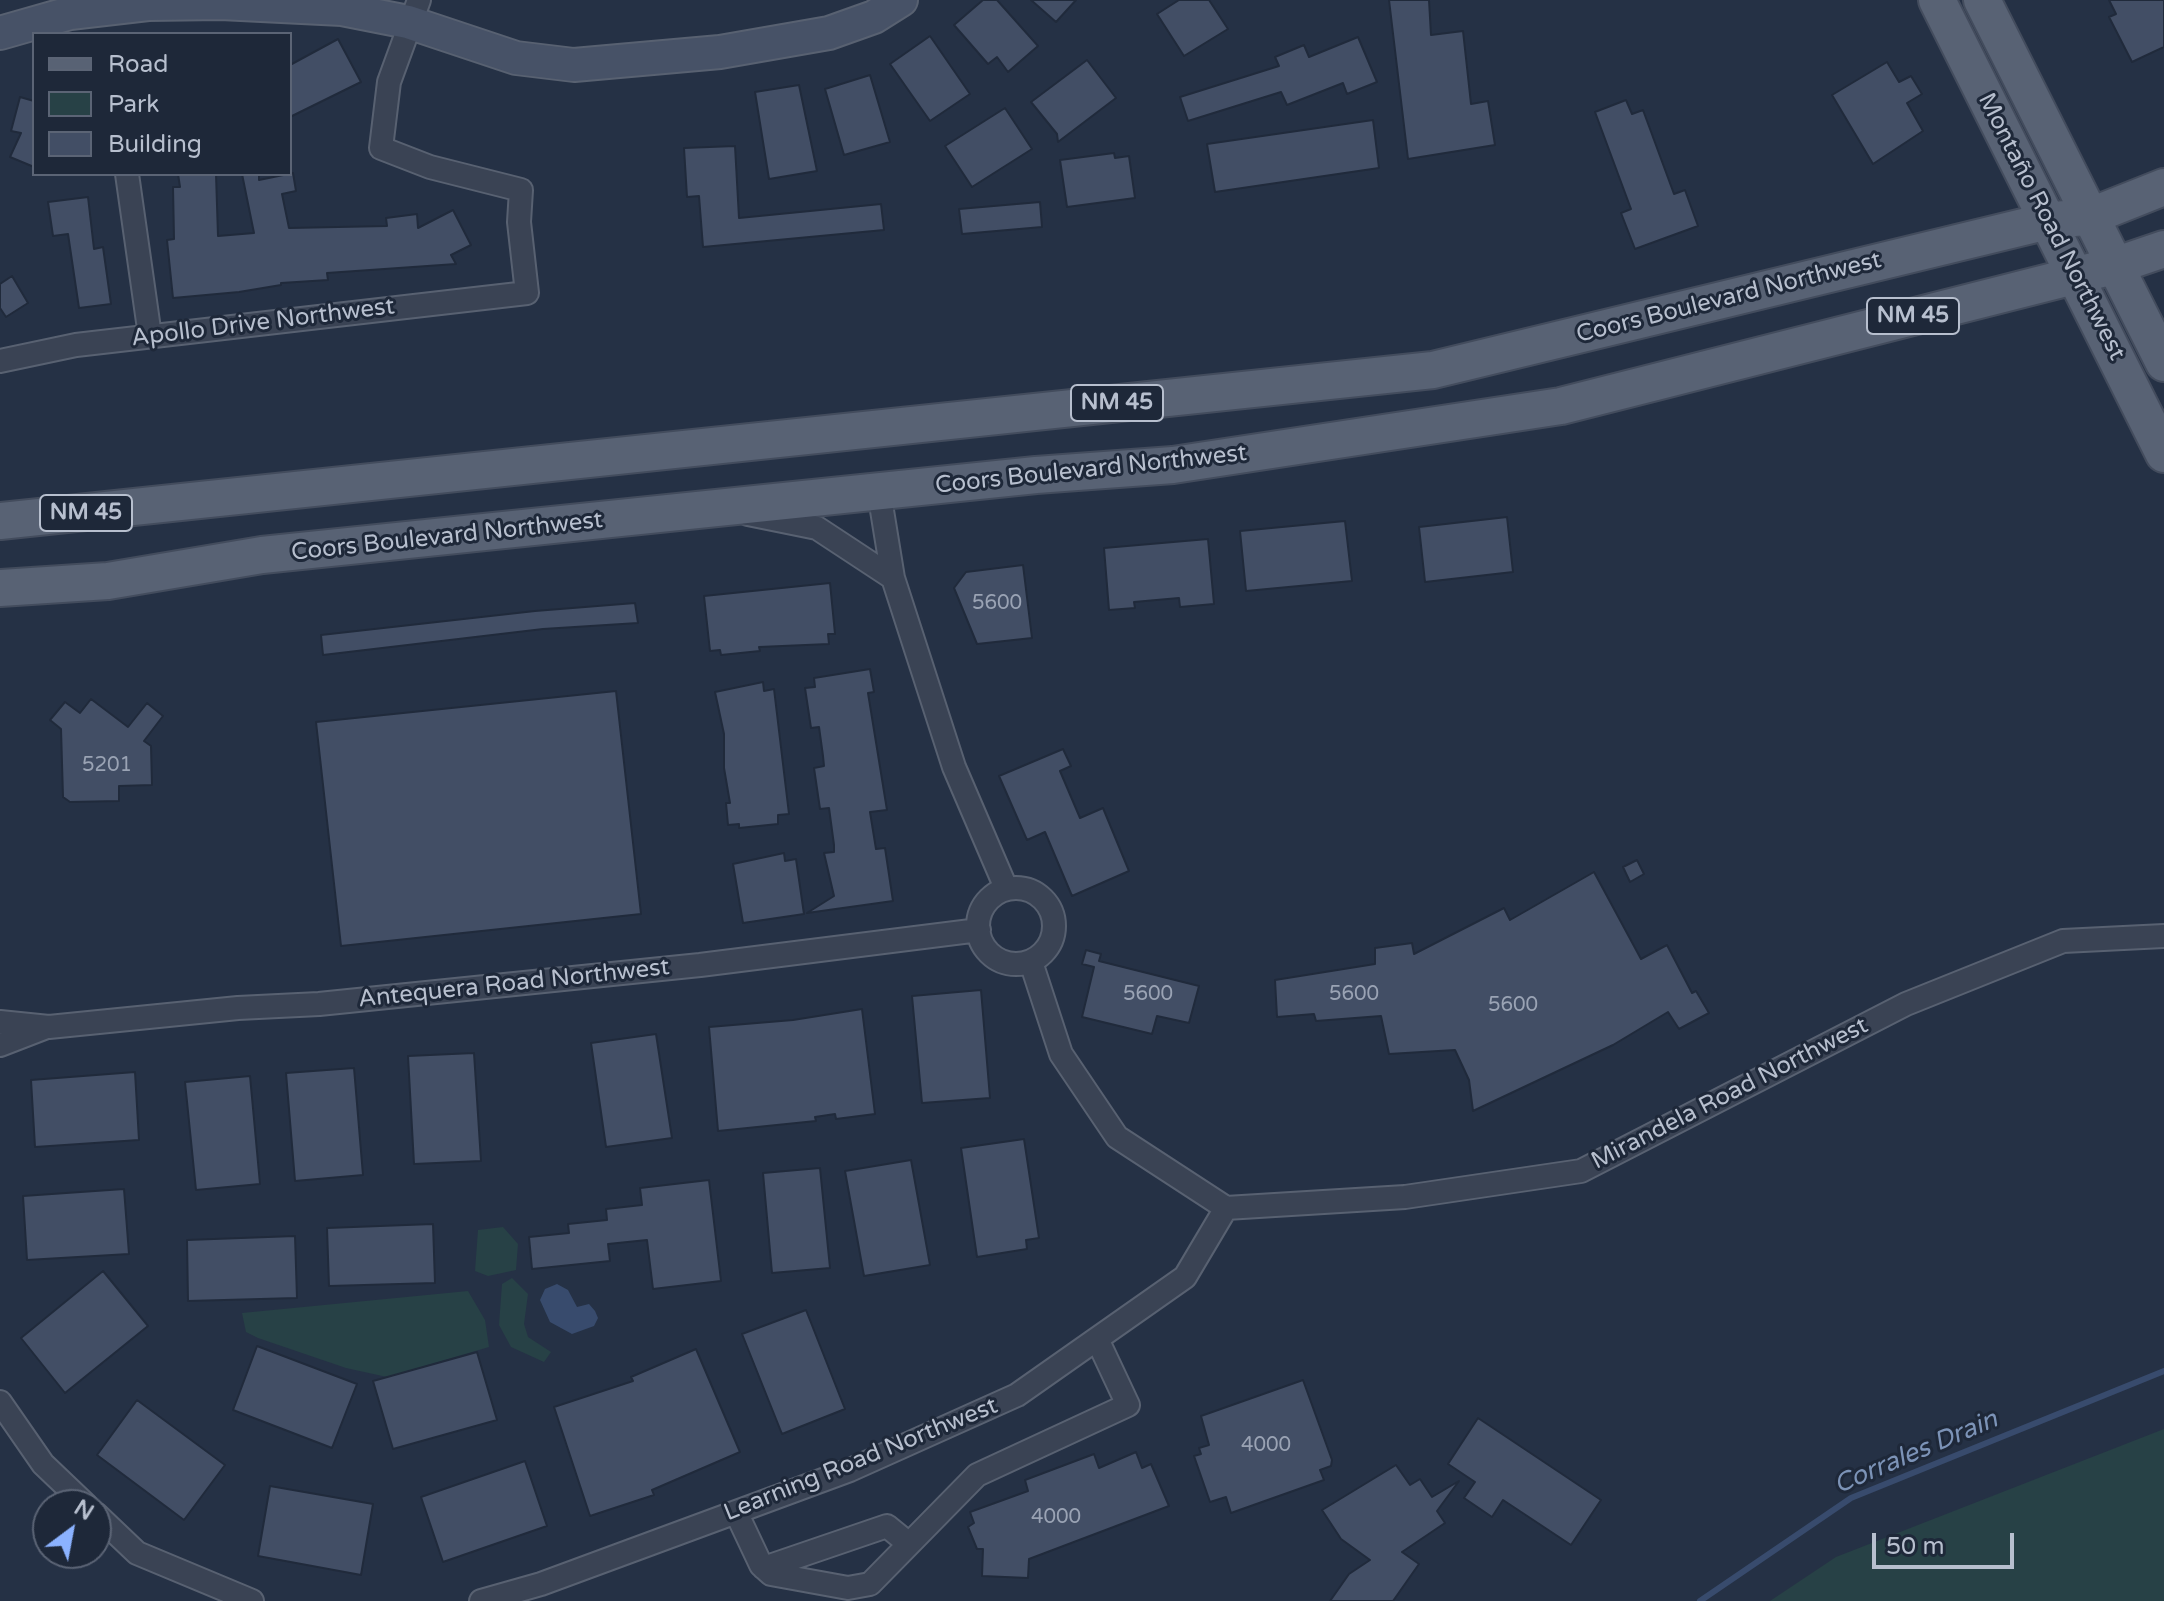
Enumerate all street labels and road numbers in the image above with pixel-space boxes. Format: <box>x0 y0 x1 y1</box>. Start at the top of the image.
street label: Montaño Road Northwest <box>1971 89 2131 365</box>
street label: Coors Boulevard Northwest <box>1574 246 1884 350</box>
street label: Apollo Drive Northwest <box>130 293 396 353</box>
road number: NM 45 <box>1867 298 1959 334</box>
road number: NM 45 <box>1071 385 1163 421</box>
street label: Coors Boulevard Northwest <box>934 439 1248 501</box>
road number: NM 45 <box>40 495 132 531</box>
street label: Coors Boulevard Northwest <box>290 506 604 568</box>
street label: Antequera Road Northwest <box>357 953 671 1015</box>
street label: Mirandela Road Northwest <box>1587 1012 1873 1176</box>
street label: Learning Road Northwest <box>720 1392 1002 1528</box>

